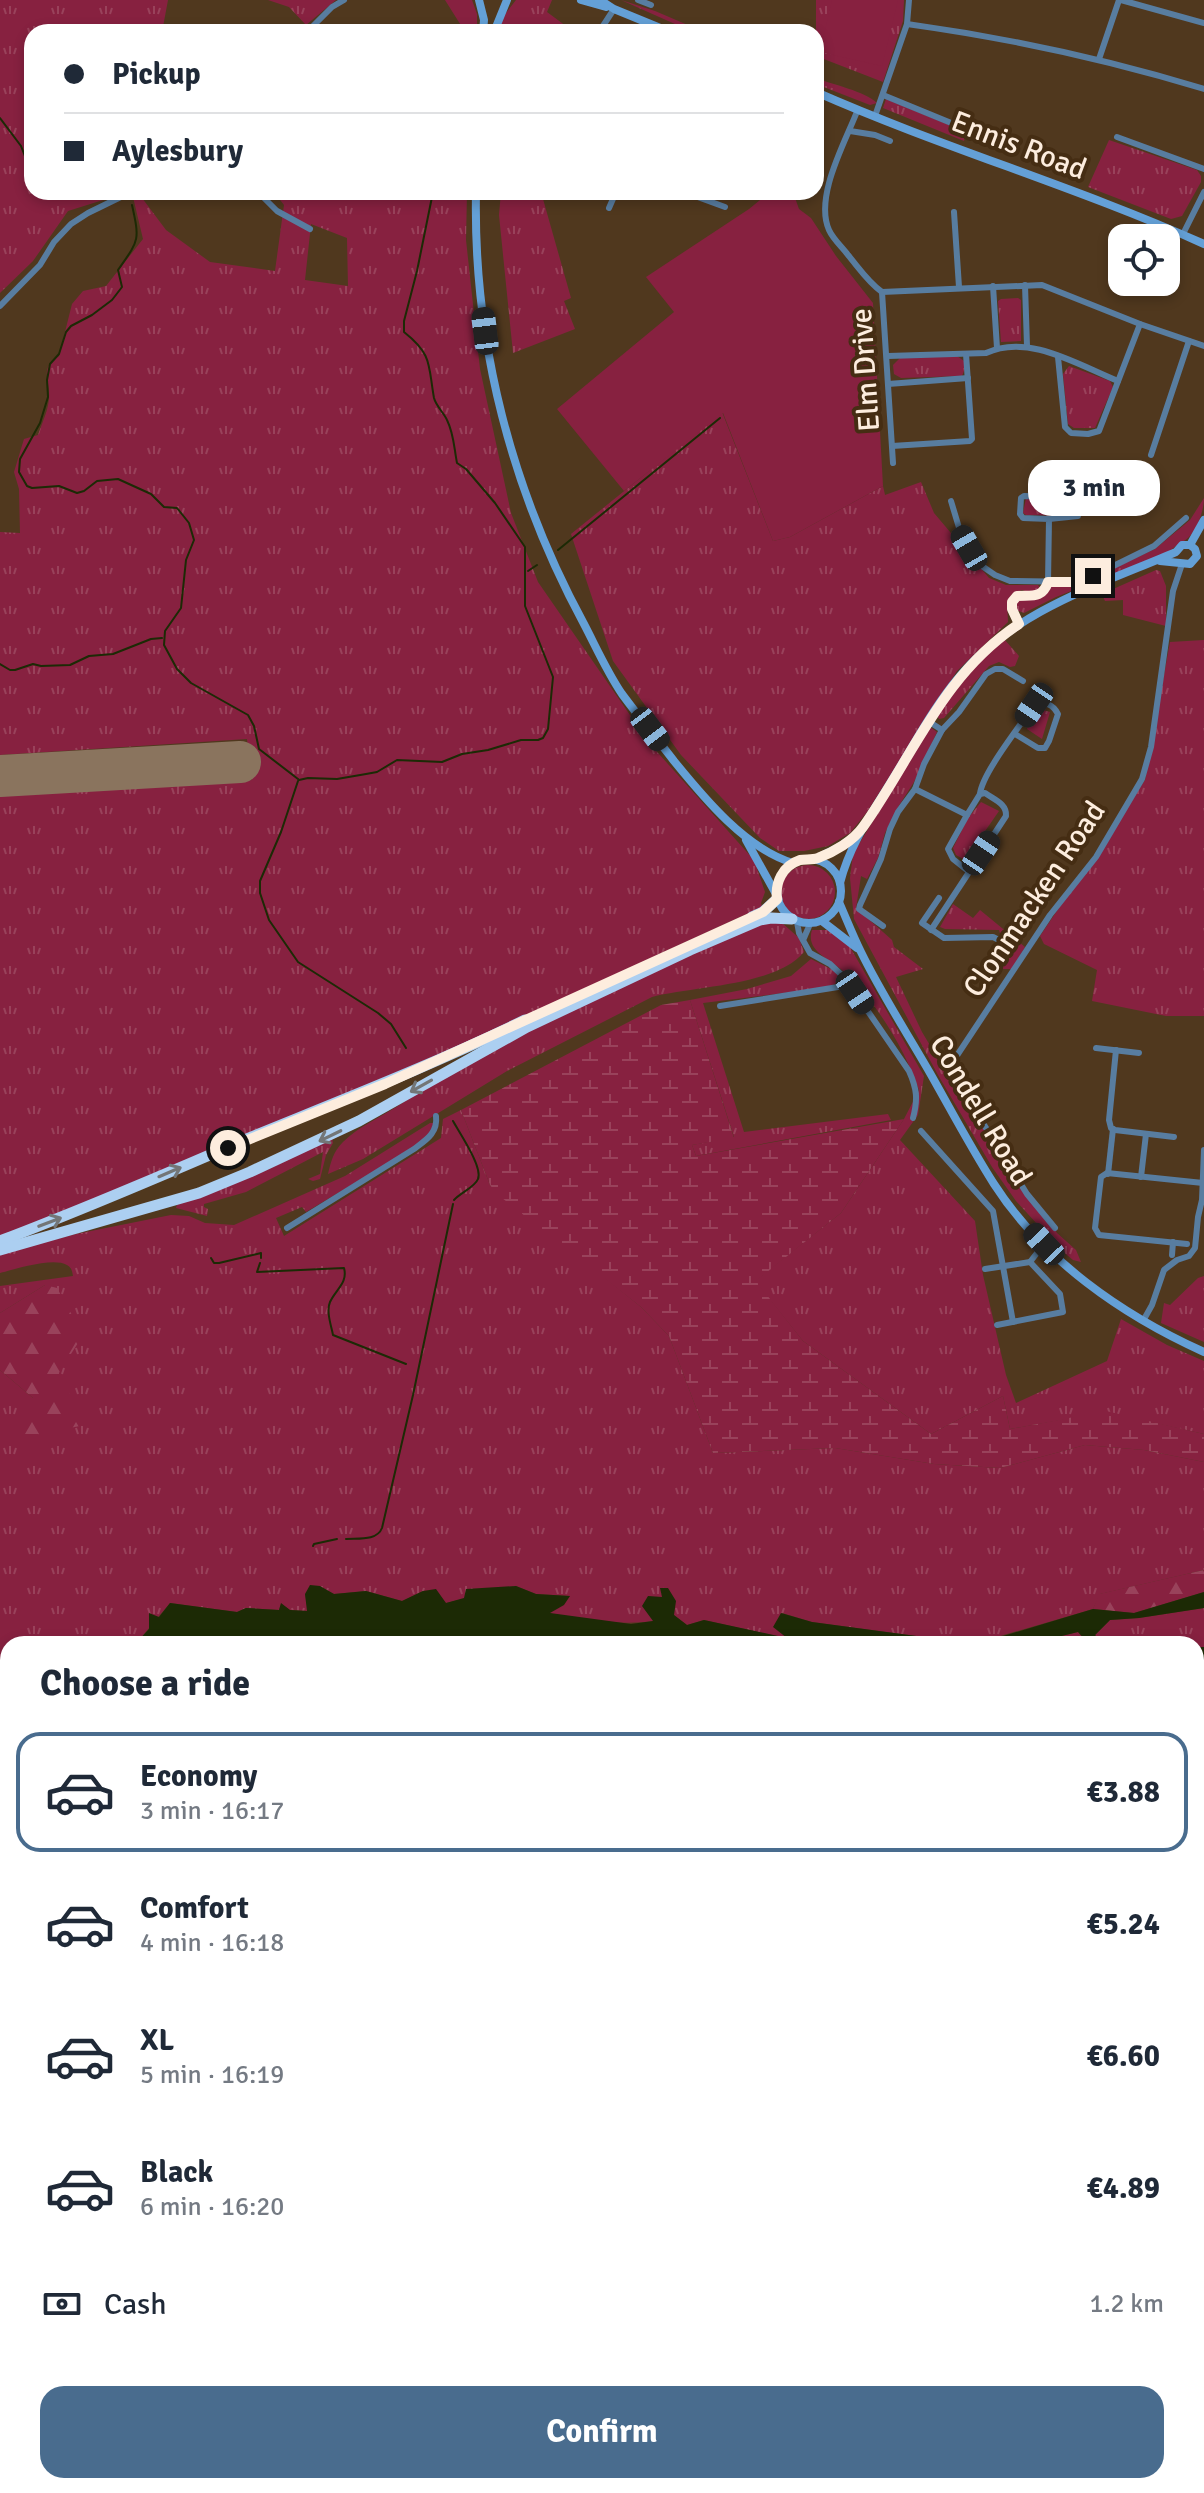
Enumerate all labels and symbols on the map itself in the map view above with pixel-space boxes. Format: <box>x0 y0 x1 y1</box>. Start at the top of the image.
street label: Ennis Road <box>946 103 1092 188</box>
car <box>470 306 500 356</box>
street label: Elm Drive <box>843 307 888 433</box>
callout: 3 min <box>1027 460 1159 516</box>
car <box>947 521 991 575</box>
route end <box>1075 558 1111 594</box>
car <box>1011 678 1057 732</box>
car <box>626 703 674 755</box>
street label: Clonmacken Road <box>955 794 1114 1004</box>
car <box>958 826 1004 880</box>
car <box>832 965 878 1019</box>
street label: Condell Road <box>921 1028 1040 1192</box>
one-way arrow <box>409 1079 433 1094</box>
one-way arrow <box>318 1129 342 1144</box>
route start <box>210 1130 246 1166</box>
one-way arrow <box>158 1164 182 1179</box>
one-way arrow <box>37 1214 61 1228</box>
car <box>1019 1218 1069 1270</box>

